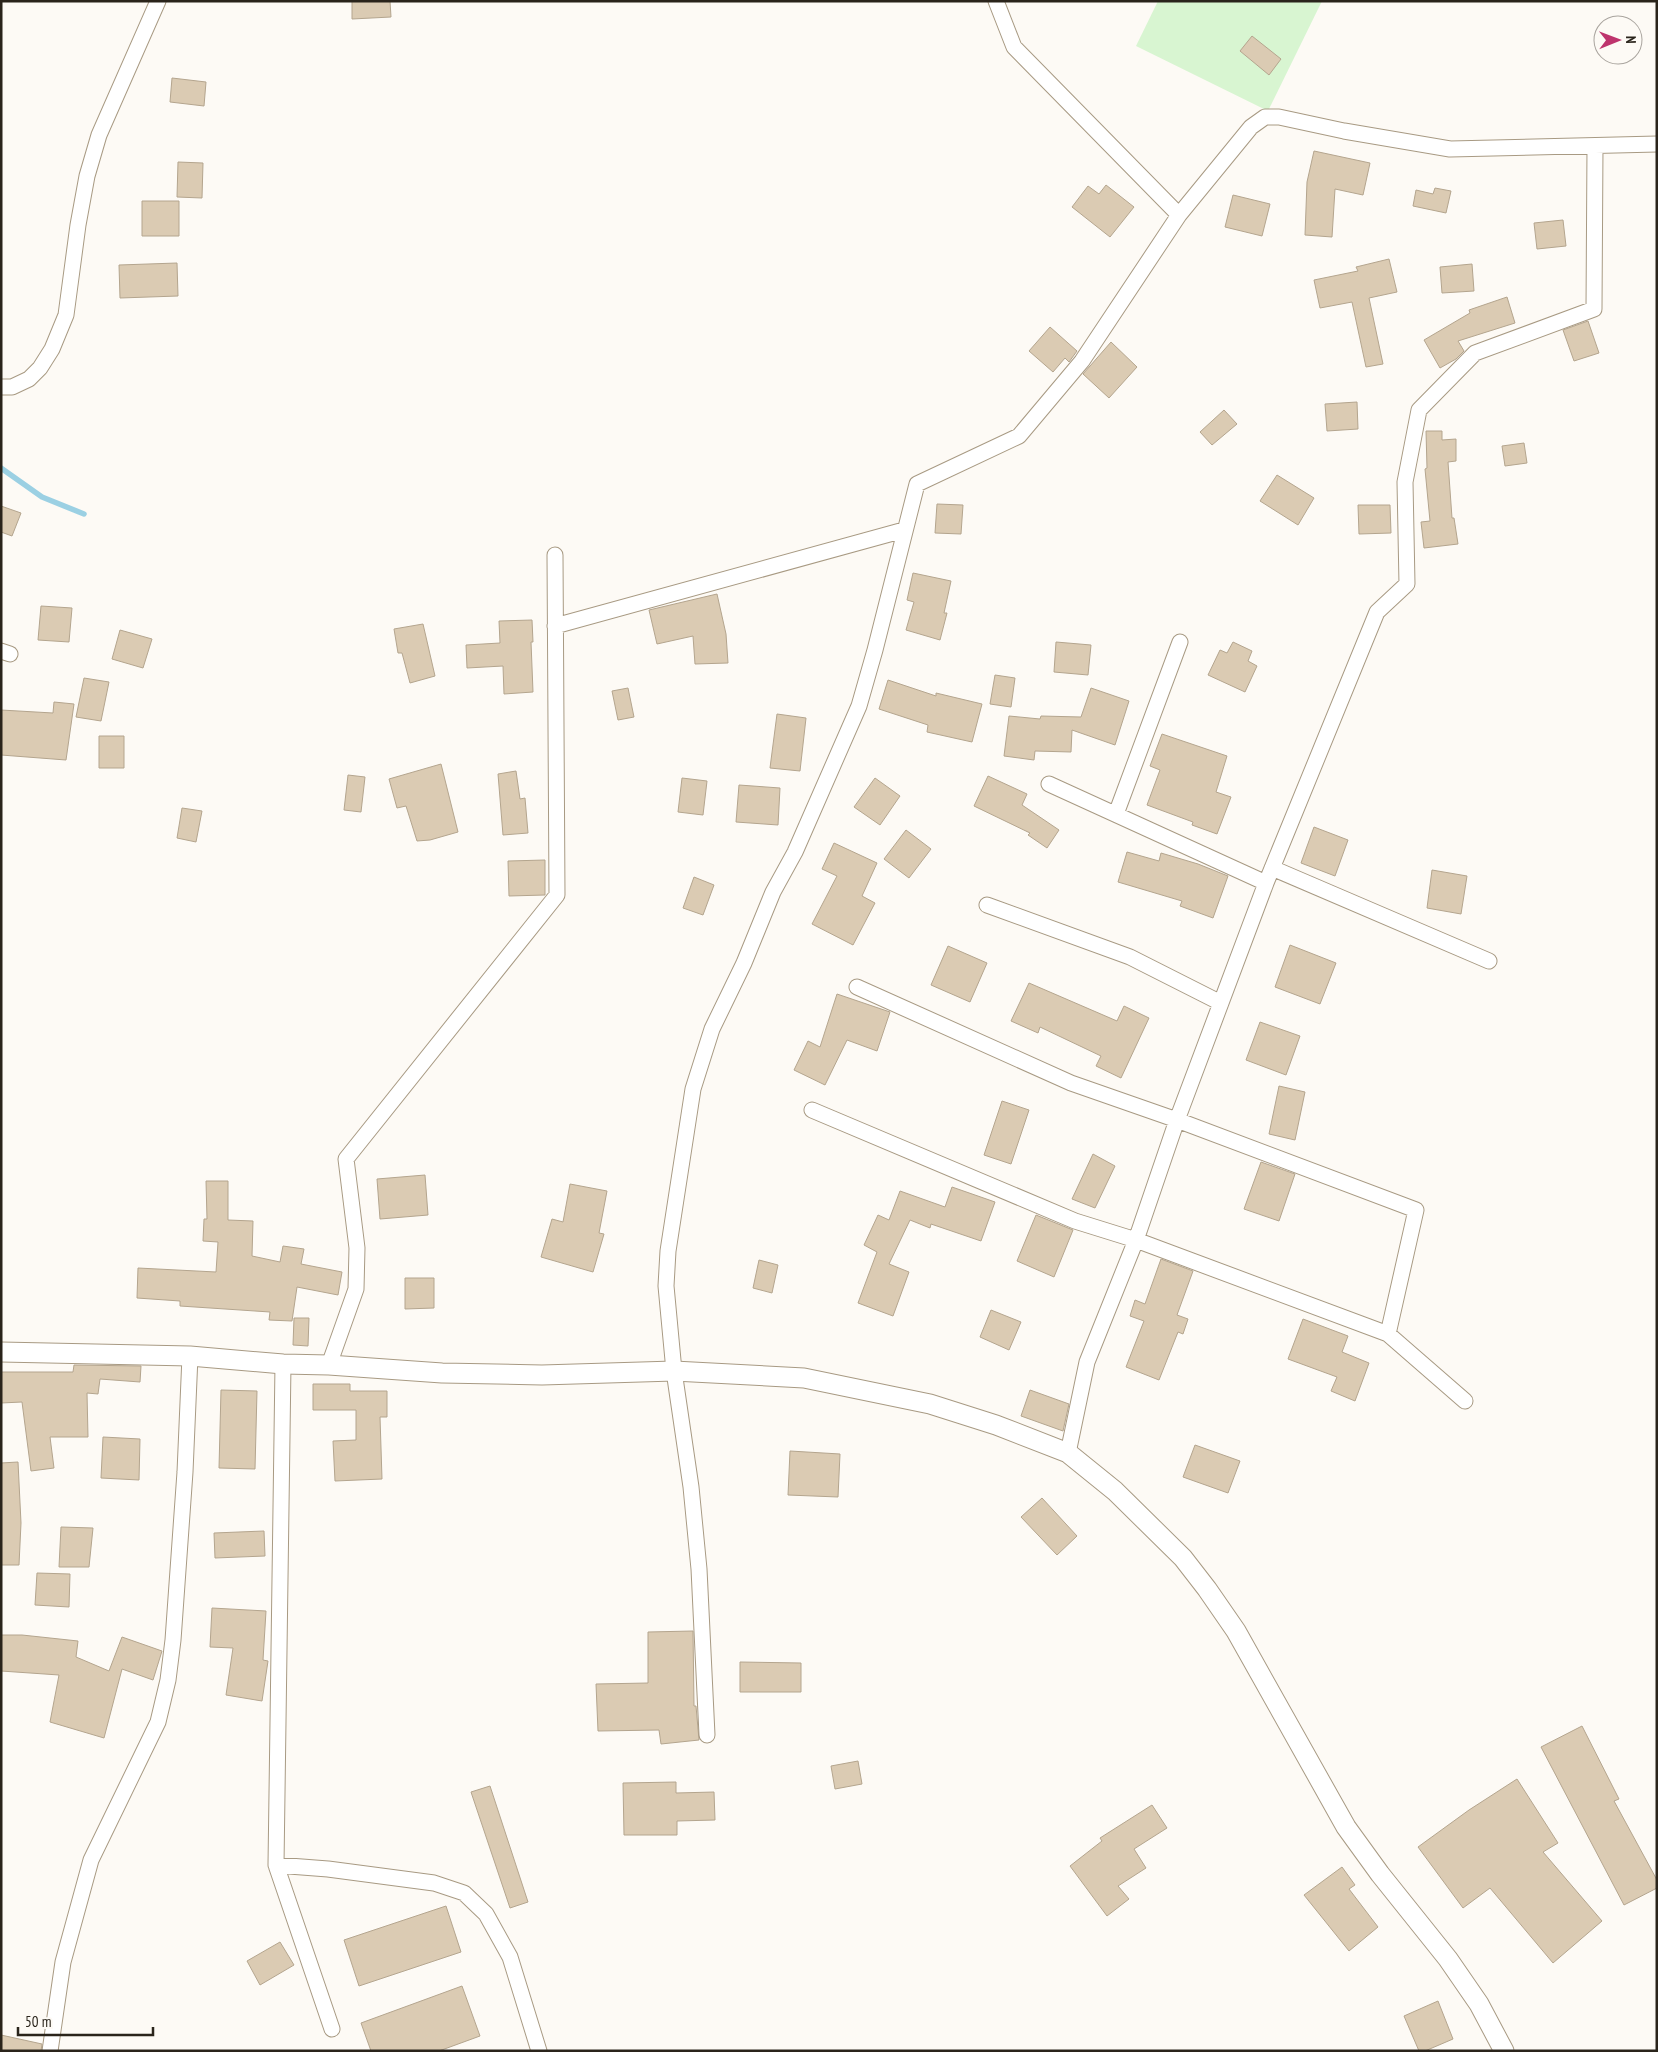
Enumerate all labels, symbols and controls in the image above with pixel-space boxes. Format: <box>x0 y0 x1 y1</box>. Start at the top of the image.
north arrow <box>1593 15 1643 65</box>
text: N <box>1622 36 1640 44</box>
scale bar <box>18 2004 152 2036</box>
text: 50 m <box>25 2012 51 2031</box>

